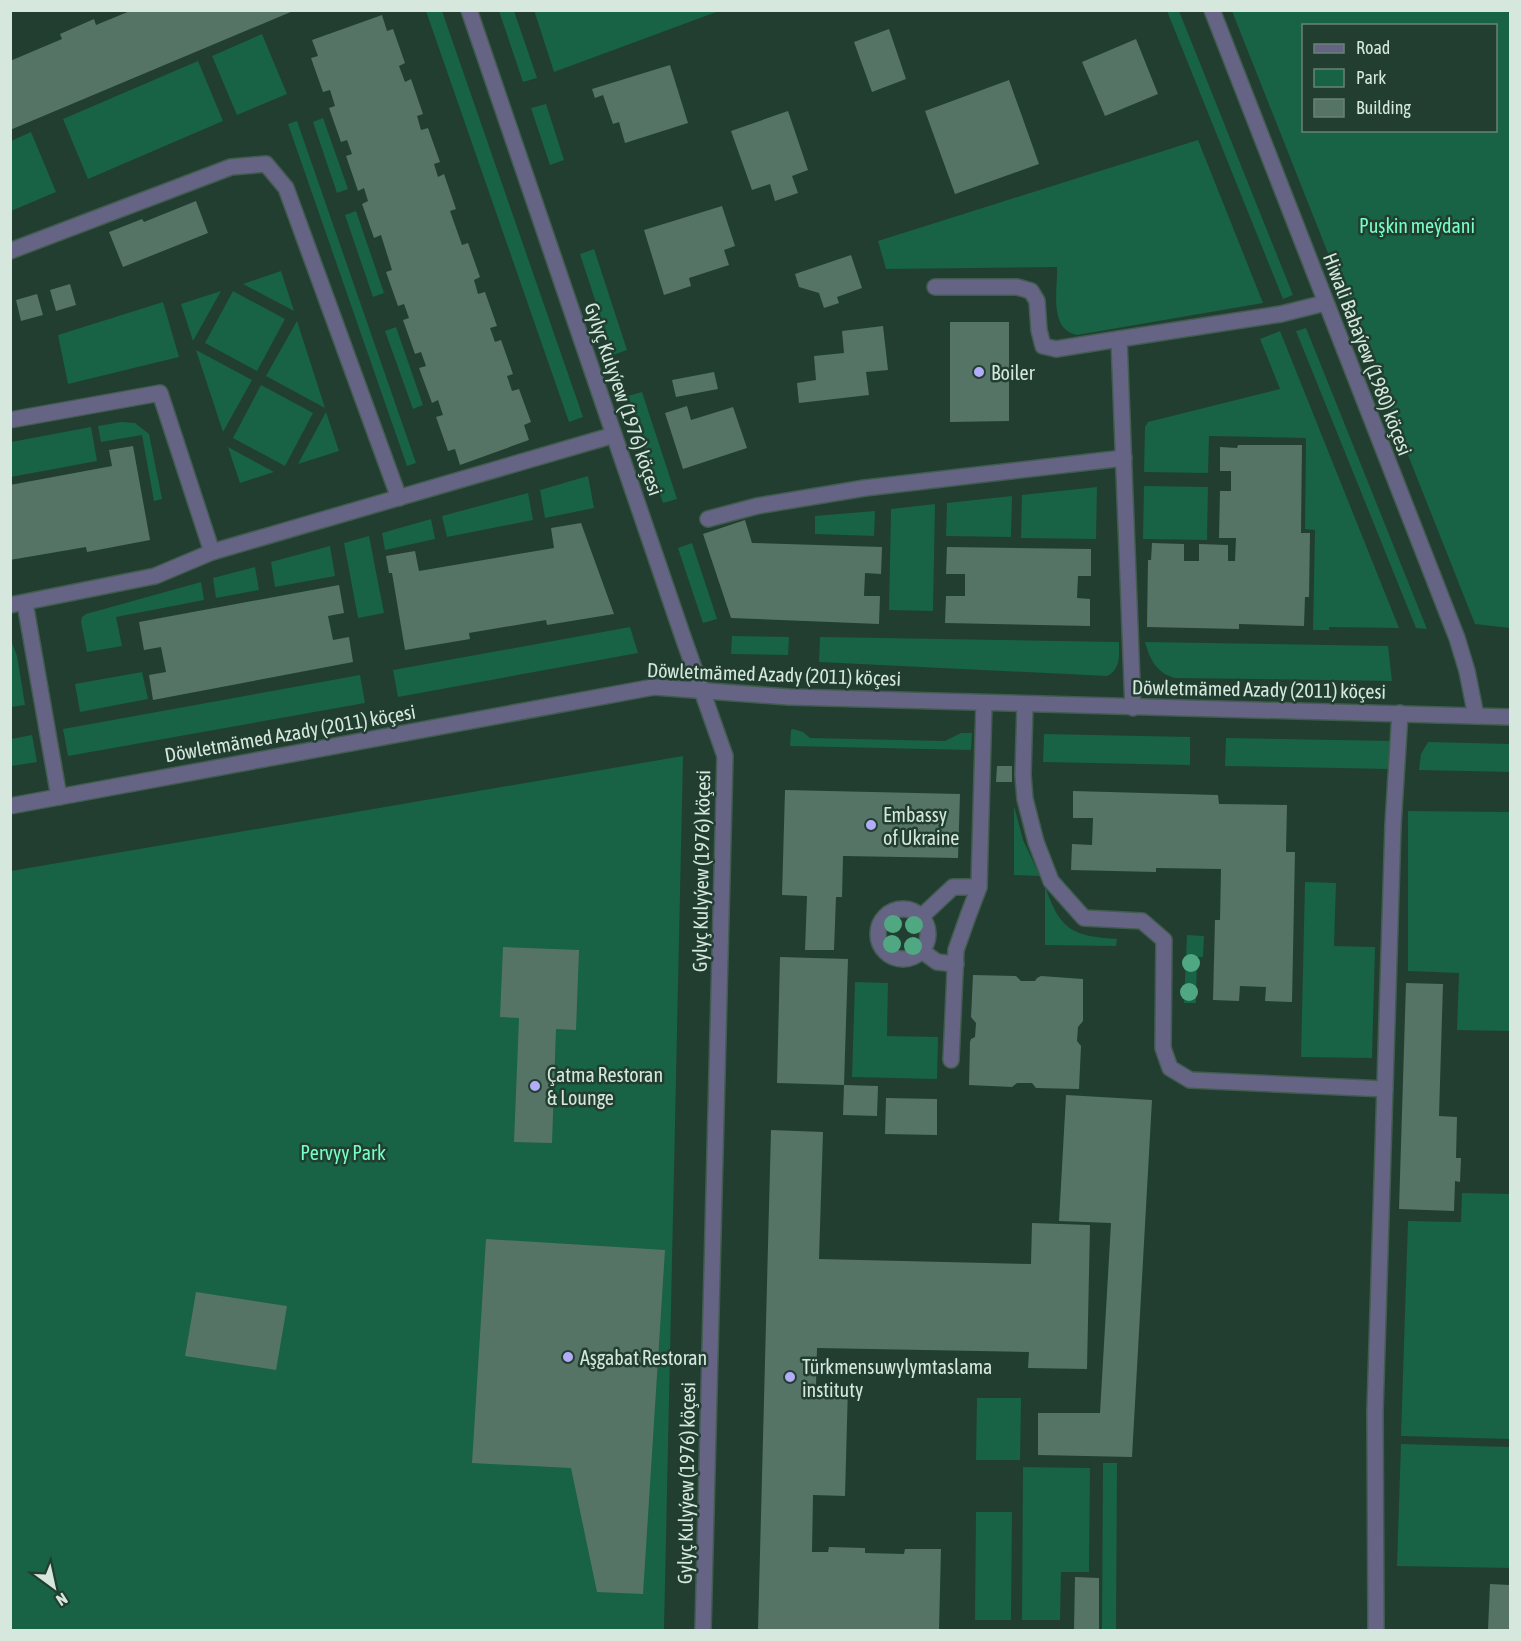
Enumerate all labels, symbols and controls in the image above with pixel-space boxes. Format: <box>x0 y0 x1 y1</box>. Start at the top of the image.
legend <box>1302 24 1497 132</box>
text: Road <box>1356 37 1390 58</box>
text: Park <box>1356 67 1386 88</box>
text: Building <box>1356 97 1411 118</box>
park label: Puşkin meýdani <box>1359 214 1475 237</box>
street label: Hiwali Babaýew (1980) köçesi <box>1319 250 1417 458</box>
street label: Gylyç Kulyýew (1976) köçesi <box>580 300 668 498</box>
place label: Boiler <box>991 361 1036 384</box>
marker: Boiler <box>972 365 986 379</box>
street label: Döwletmämed Azady (2011) köçesi <box>647 658 901 690</box>
street label: Döwletmämed Azady (2011) köçesi <box>1132 675 1386 703</box>
street label: Döwletmämed Azady (2011) köçesi <box>163 700 417 766</box>
street label: Gylyç Kulyýew (1976) köçesi <box>688 770 714 972</box>
place label: Embassy of Ukraine <box>883 803 959 849</box>
marker: Embassy of Ukraine <box>864 818 878 832</box>
place label: Çatma Restoran & Lounge <box>547 1063 663 1109</box>
marker: Çatma Restoran & Lounge <box>528 1079 542 1093</box>
park label: Pervyy Park <box>300 1141 386 1164</box>
place label: Aşgabat Restoran <box>580 1346 707 1369</box>
marker: Aşgabat Restoran <box>561 1350 575 1364</box>
place label: Türkmensuwylymtaslama instituty <box>802 1355 992 1401</box>
marker: Türkmensuwylymtaslama instituty <box>783 1370 797 1384</box>
street label: Gylyç Kulyýew (1976) köçesi <box>673 1382 699 1584</box>
north arrow <box>24 1557 84 1617</box>
text: N <box>53 1589 71 1610</box>

